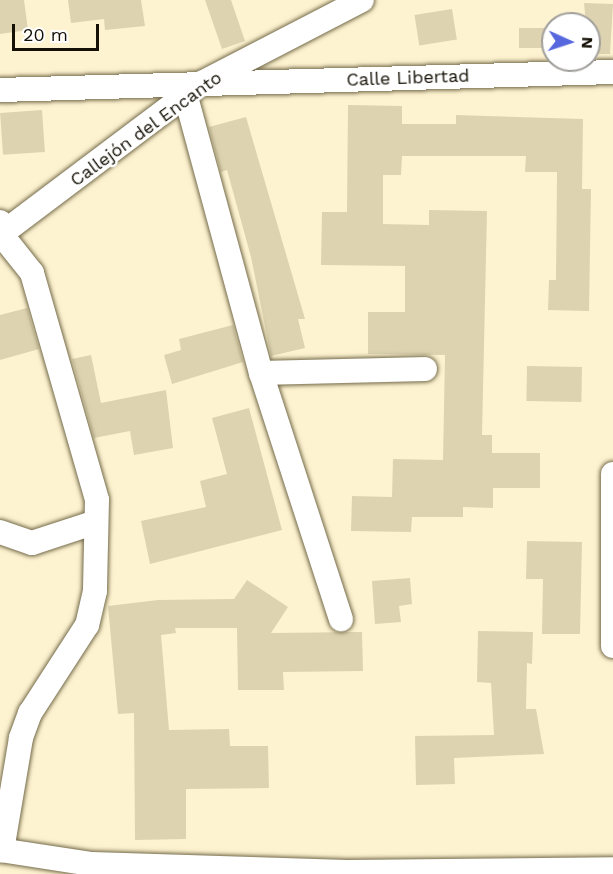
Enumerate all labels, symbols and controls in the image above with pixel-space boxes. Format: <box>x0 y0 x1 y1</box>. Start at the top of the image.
scale bar <box>15 12 102 50</box>
north arrow <box>541 12 601 72</box>
text: 20 m <box>23 24 68 45</box>
text: N <box>578 36 597 49</box>
street label: Calle Libertad <box>346 65 470 91</box>
street label: Callejón del Encanto <box>66 67 226 191</box>

